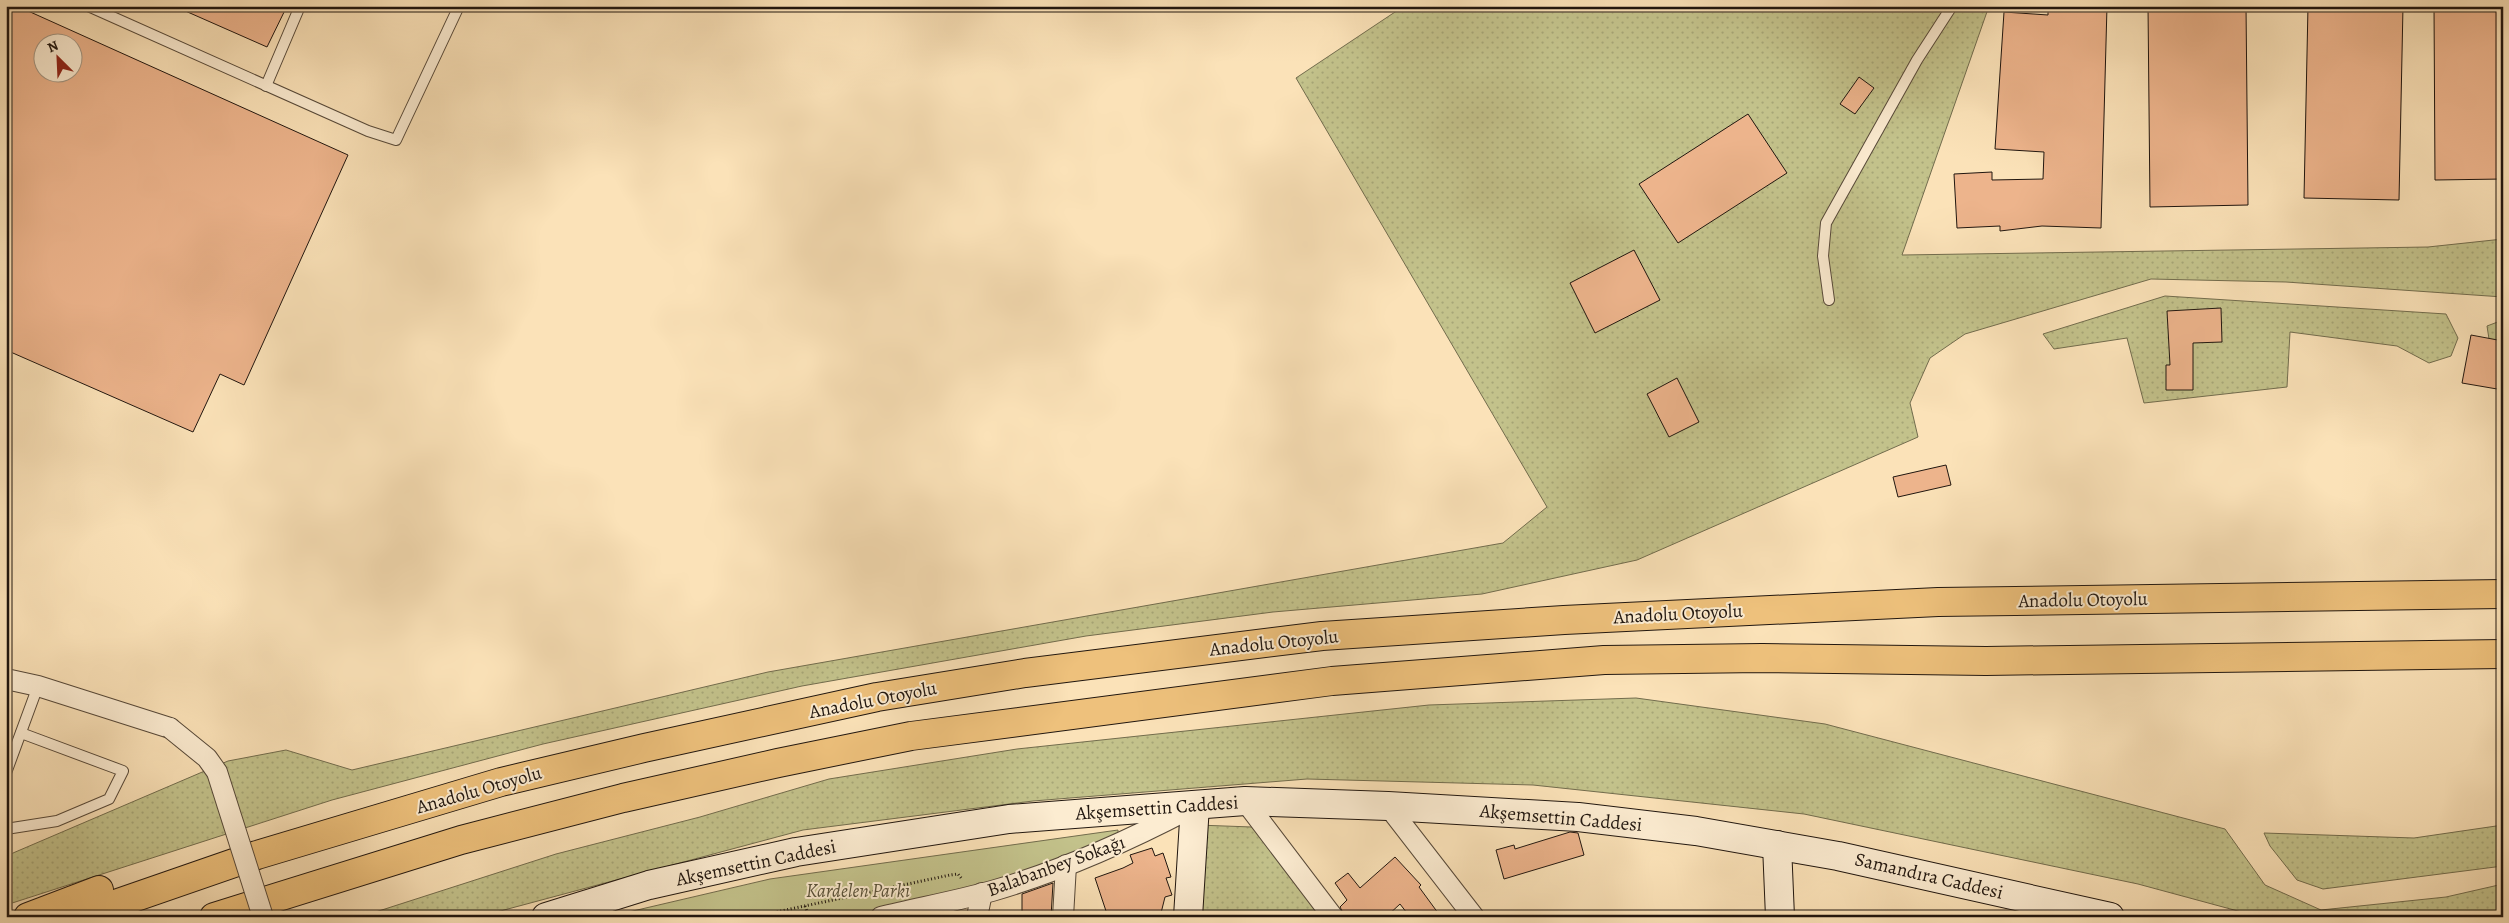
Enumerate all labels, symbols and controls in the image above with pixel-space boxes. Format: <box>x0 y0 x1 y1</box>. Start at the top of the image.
north arrow <box>32 32 82 82</box>
text: N <box>44 36 61 57</box>
street label: Anadolu Otoyolu <box>2017 586 2149 614</box>
street label: Anadolu Otoyolu <box>1612 598 1744 630</box>
street label: Anadolu Otoyolu <box>1207 623 1340 663</box>
street label: Anadolu Otoyolu <box>806 675 940 725</box>
street label: Anadolu Otoyolu <box>412 759 545 821</box>
street label: Akşemsettin Caddesi <box>1074 789 1239 827</box>
street label: Akşemsettin Caddesi <box>1478 798 1643 838</box>
street label: Balabanbey Sokağı <box>983 829 1129 903</box>
street label: Akşemsettin Caddesi <box>673 833 838 893</box>
street label: Samandıra Caddesi <box>1852 846 2006 906</box>
park label: Kardelen Parkı <box>806 878 910 904</box>

